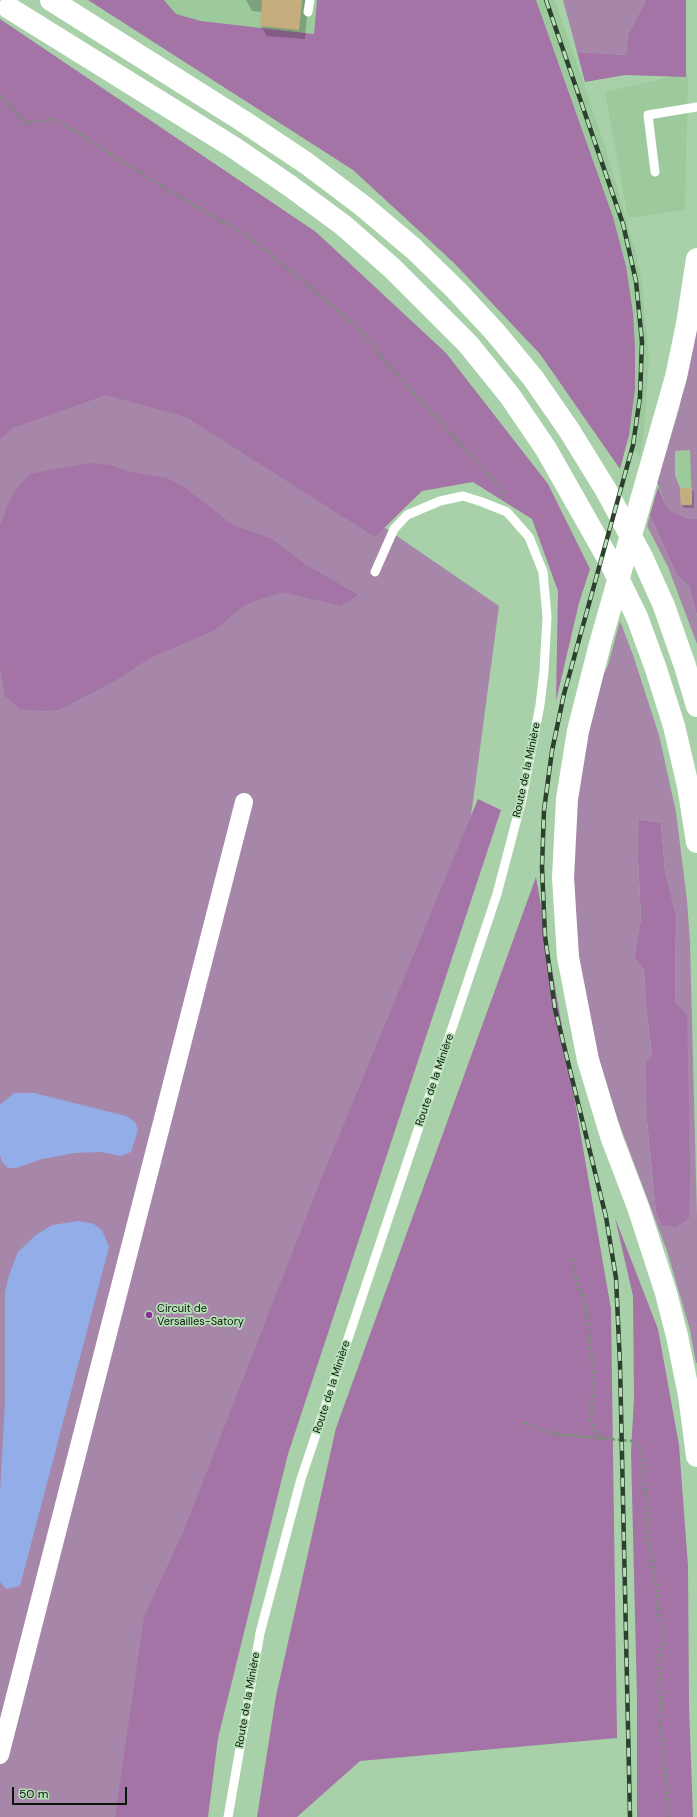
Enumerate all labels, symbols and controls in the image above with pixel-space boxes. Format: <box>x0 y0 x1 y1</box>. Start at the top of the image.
street label: Route de la Minière <box>510 721 544 819</box>
street label: Route de la Minière <box>413 1032 457 1128</box>
place label: Circuit de Versailles-Satory <box>157 1302 244 1328</box>
marker: Circuit de Versailles-Satory <box>144 1310 154 1320</box>
street label: Route de la Minière <box>311 1339 353 1435</box>
street label: Route de la Minière <box>233 1651 263 1749</box>
scale bar <box>14 1779 129 1805</box>
text: 50 m <box>19 1786 48 1802</box>

